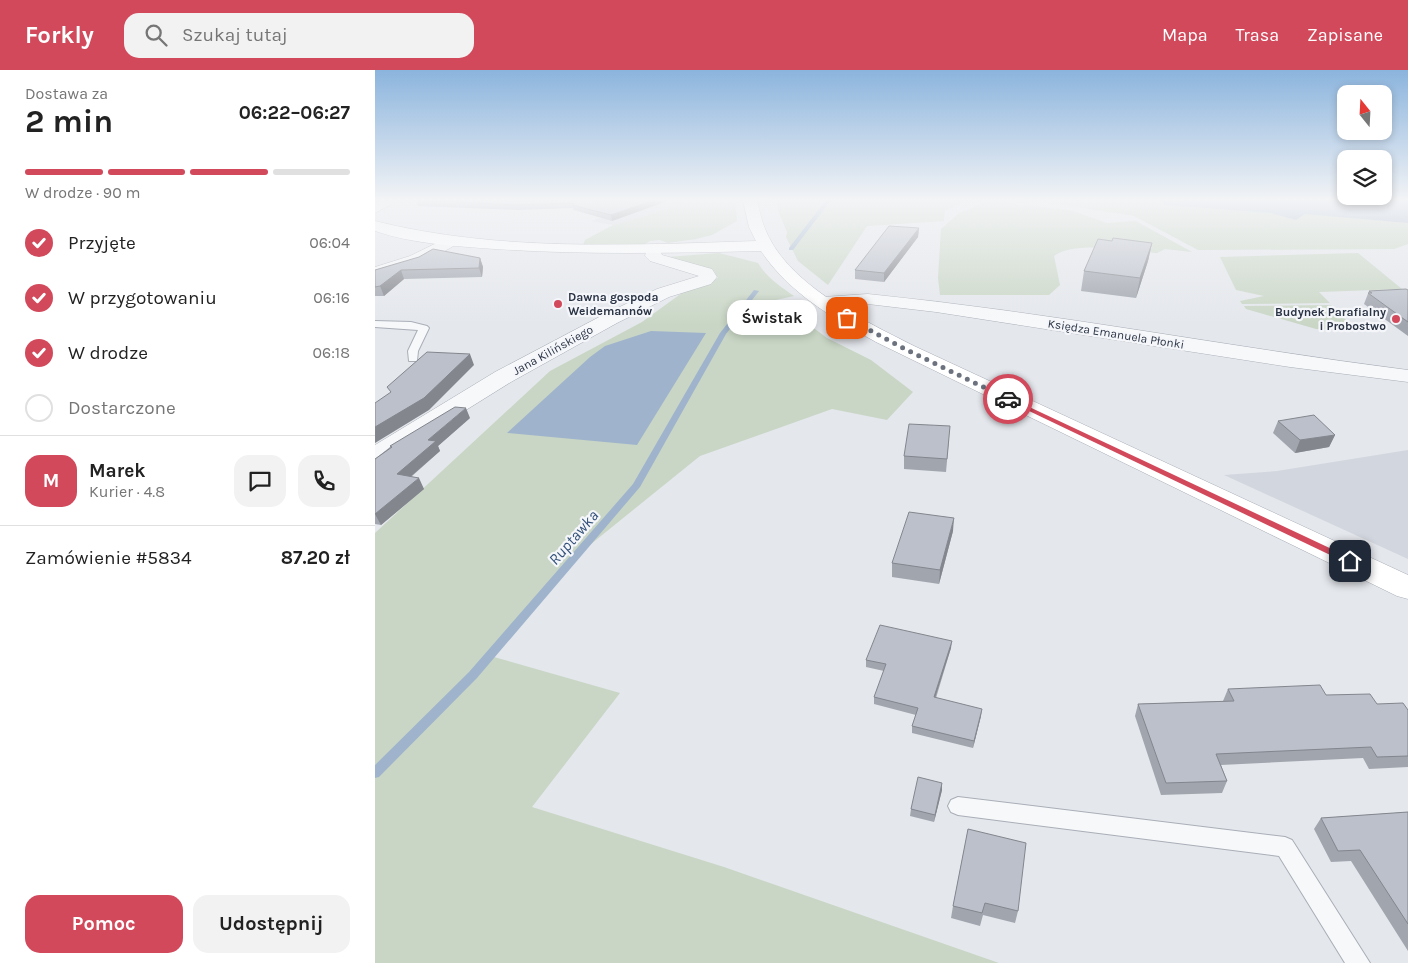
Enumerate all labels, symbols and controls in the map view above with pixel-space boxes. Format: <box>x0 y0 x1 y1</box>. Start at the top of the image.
search box <box>124 13 474 58</box>
text: Forkly <box>25 21 94 49</box>
icon: search <box>142 21 170 49</box>
text: Szukaj tutaj <box>182 24 288 46</box>
text: Mapa <box>1162 24 1208 46</box>
text: Trasa <box>1236 24 1279 46</box>
text: Zapisane <box>1307 24 1383 46</box>
text: Dostawa za <box>25 84 108 103</box>
north arrow <box>1337 85 1393 140</box>
map controls <box>1337 85 1392 205</box>
text: 06:22–06:27 <box>239 102 350 124</box>
text: 2 min <box>25 103 113 140</box>
button: layers <box>1337 150 1392 205</box>
text: W drodze · 90 m <box>25 183 140 202</box>
icon: check <box>25 229 53 257</box>
text: Przyjęte <box>68 232 136 254</box>
text: 06:04 <box>309 233 350 252</box>
icon: check <box>25 284 53 312</box>
text: W przygotowaniu <box>68 287 217 309</box>
text: 06:16 <box>313 288 350 307</box>
place label: Dawna gospoda Weidemannów <box>568 290 659 318</box>
pin <box>826 297 868 339</box>
marker: Dawna gospoda Weidemannów <box>552 298 564 310</box>
callout: Świstak <box>727 300 817 336</box>
icon: bag <box>833 304 861 332</box>
place label: Budynek Parafialny i Probostwo <box>1275 305 1386 333</box>
text: Świstak <box>741 308 803 327</box>
marker: Budynek Parafialny i Probostwo <box>1390 313 1402 325</box>
street label: Księdza Emanuela Płonki <box>1047 316 1185 352</box>
street label: Jana Kilińskiego <box>511 322 595 378</box>
icon: check <box>25 339 53 367</box>
text: W drodze <box>68 342 148 364</box>
text: 06:18 <box>313 343 350 362</box>
courier <box>983 374 1033 424</box>
icon: car <box>994 385 1022 413</box>
text: Dostarczone <box>68 397 176 419</box>
button: chat <box>234 455 286 507</box>
button: phone <box>298 455 350 507</box>
text: Marek <box>89 460 146 482</box>
text: M <box>43 470 59 492</box>
text: Kurier · 4.8 <box>89 482 165 501</box>
water label: Ruptawka <box>544 506 602 569</box>
pin <box>1329 540 1371 582</box>
text: Zamówienie #5834 <box>25 547 192 569</box>
text: 87.20 zł <box>281 547 350 569</box>
icon: home <box>1336 547 1364 575</box>
button: Pomoc <box>25 895 183 953</box>
button: Udostępnij <box>193 895 350 953</box>

